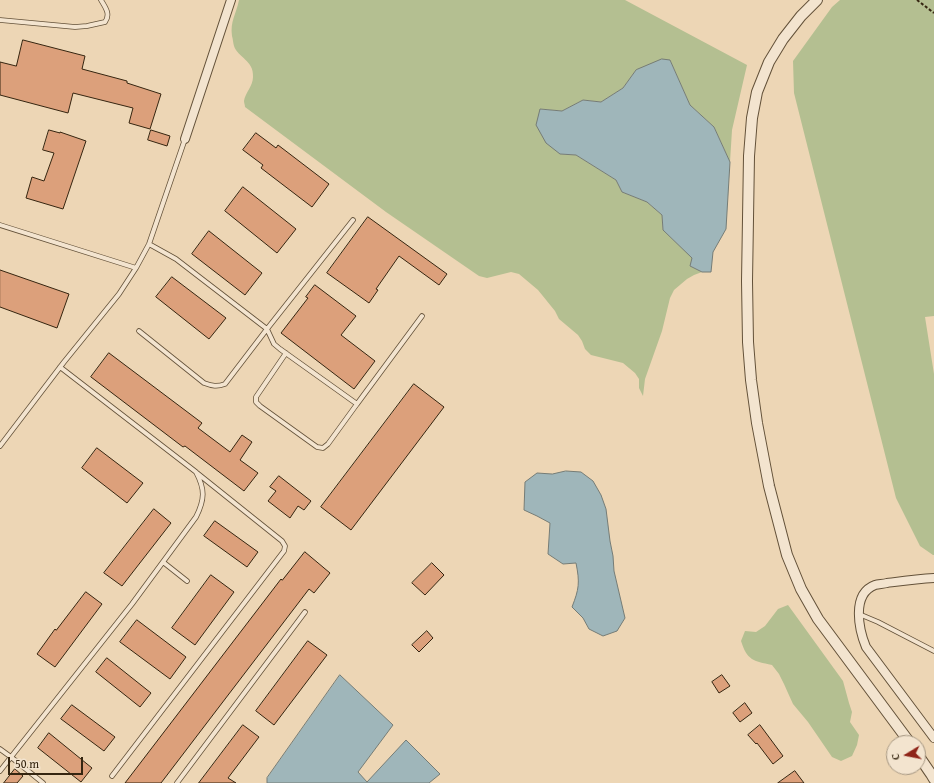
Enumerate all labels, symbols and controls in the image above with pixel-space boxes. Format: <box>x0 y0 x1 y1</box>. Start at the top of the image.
north arrow <box>886 735 926 775</box>
scale bar <box>10 749 85 775</box>
text: С <box>887 752 904 761</box>
text: 50 m <box>15 755 39 772</box>

